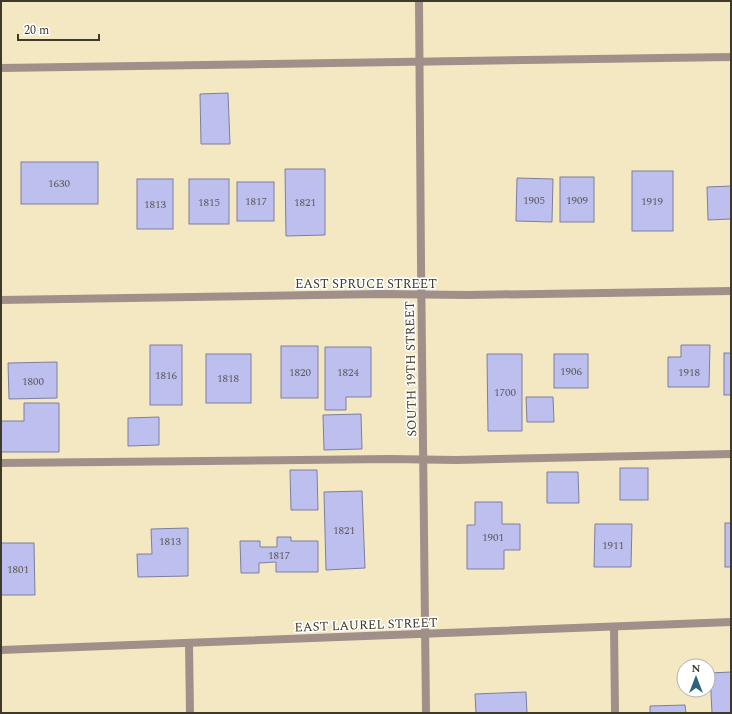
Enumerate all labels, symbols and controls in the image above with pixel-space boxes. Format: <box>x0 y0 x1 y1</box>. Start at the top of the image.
scale bar <box>18 16 99 42</box>
text: 20 m <box>24 21 49 40</box>
house number: 1630 <box>48 175 70 192</box>
house number: 1905 <box>523 192 545 209</box>
house number: 1909 <box>566 192 588 209</box>
house number: 1817 <box>245 193 267 210</box>
house number: 1919 <box>641 193 663 210</box>
house number: 1815 <box>198 194 220 211</box>
house number: 1821 <box>294 194 316 211</box>
house number: 1813 <box>144 196 166 213</box>
street label: EAST SPRUCE STREET <box>295 274 437 294</box>
street label: SOUTH 19TH STREET <box>400 301 422 437</box>
house number: 1906 <box>560 363 582 380</box>
house number: 1820 <box>289 364 311 381</box>
house number: 1824 <box>337 364 359 381</box>
house number: 1918 <box>678 364 700 381</box>
house number: 1816 <box>155 367 177 384</box>
house number: 1818 <box>217 370 239 387</box>
house number: 1800 <box>22 373 44 390</box>
house number: 1700 <box>494 384 516 401</box>
house number: 1821 <box>333 522 355 539</box>
house number: 1901 <box>482 529 504 546</box>
house number: 1813 <box>159 533 181 550</box>
house number: 1911 <box>602 537 624 554</box>
house number: 1817 <box>268 547 290 564</box>
house number: 1801 <box>7 561 29 578</box>
street label: EAST LAUREL STREET <box>294 612 438 637</box>
north arrow <box>676 658 716 698</box>
text: N <box>692 660 701 677</box>

